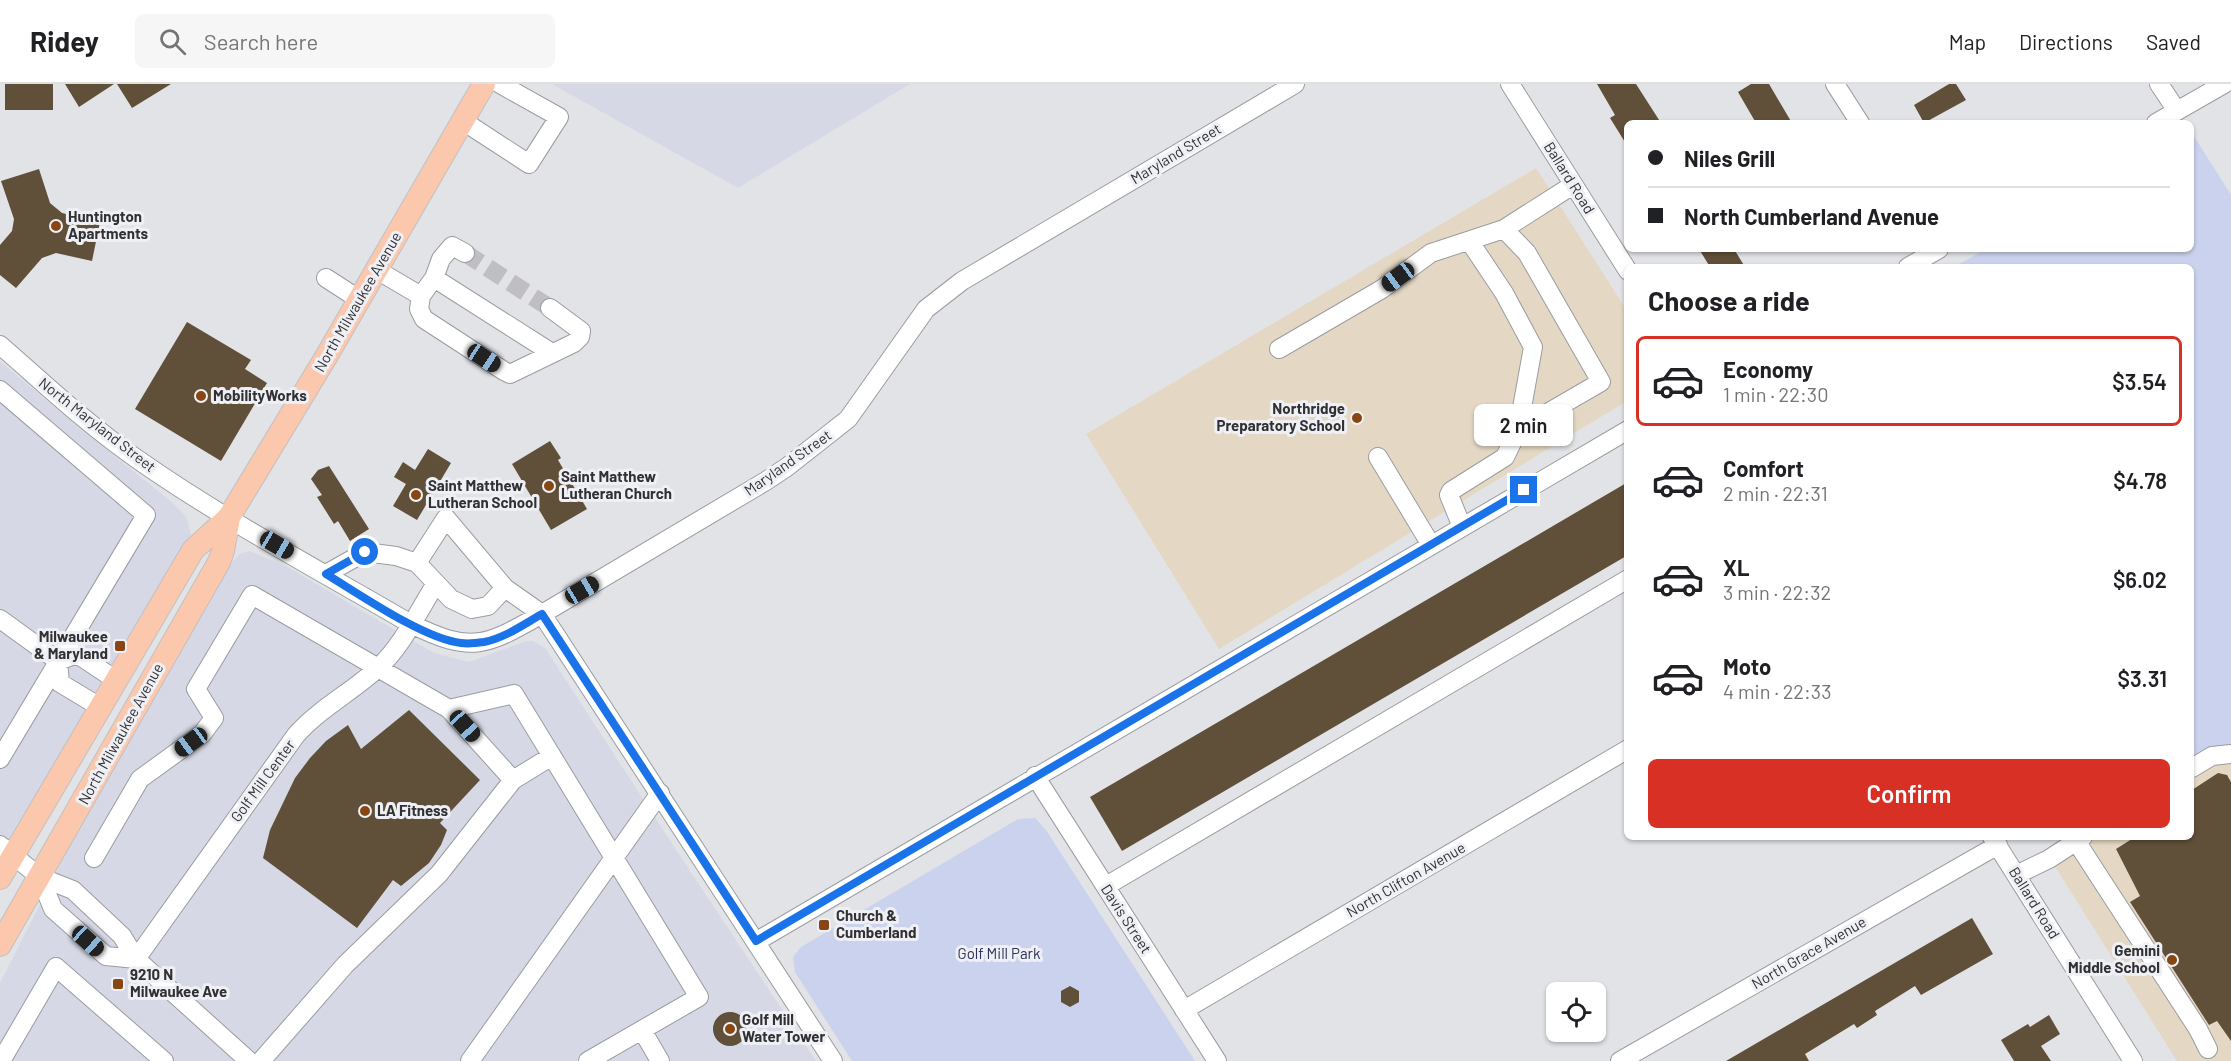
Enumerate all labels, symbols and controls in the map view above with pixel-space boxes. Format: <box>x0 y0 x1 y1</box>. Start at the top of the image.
search box <box>135 14 555 68</box>
text: Ridey <box>30 24 99 58</box>
icon: search <box>156 25 189 58</box>
text: Search here <box>204 28 318 54</box>
text: Map <box>1949 29 1986 54</box>
text: Directions <box>2019 29 2113 54</box>
text: Saved <box>2146 29 2201 54</box>
street label: Maryland Street <box>1127 119 1224 187</box>
street label: Ballard Road <box>1541 138 1599 217</box>
text: Niles Grill <box>1684 145 1775 171</box>
text: North Cumberland Avenue <box>1684 203 1939 229</box>
place label: Huntington Apartments <box>68 207 149 242</box>
marker: Huntington Apartments <box>49 219 63 233</box>
street label: North Milwaukee Avenue <box>310 228 405 375</box>
car <box>1378 259 1418 295</box>
text: Choose a ride <box>1648 284 1810 316</box>
car <box>464 341 504 375</box>
icon: car <box>1651 354 1705 408</box>
text: Economy <box>1723 356 1813 382</box>
text: $3.54 <box>2112 368 2167 394</box>
street label: North Maryland Street <box>36 373 159 475</box>
text: 1 min · 22:30 <box>1723 382 1828 406</box>
place label: MobilityWorks <box>213 386 307 404</box>
marker: MobilityWorks <box>194 389 208 403</box>
place label: Northridge Preparatory School <box>1217 399 1345 434</box>
callout: 2 min <box>1474 403 1574 445</box>
marker: Northridge Preparatory School <box>1350 411 1364 425</box>
text: 2 min <box>1500 413 1547 437</box>
street label: Maryland Street <box>740 425 835 499</box>
icon: car <box>1651 453 1705 507</box>
text: Comfort <box>1723 455 1804 481</box>
place label: Saint Matthew Lutheran Church <box>561 467 672 502</box>
text: $4.78 <box>2113 467 2167 493</box>
place label: Saint Matthew Lutheran School <box>428 476 537 511</box>
route end <box>1510 476 1537 503</box>
marker: Saint Matthew Lutheran Church <box>542 479 556 493</box>
text: 2 min · 22:31 <box>1723 481 1828 505</box>
marker: Saint Matthew Lutheran School <box>409 488 423 502</box>
car <box>257 528 297 562</box>
route start <box>351 538 378 565</box>
icon: car <box>1651 552 1705 606</box>
text: XL <box>1723 554 1749 580</box>
text: $6.02 <box>2113 566 2167 592</box>
car <box>562 573 602 607</box>
text: 3 min · 22:32 <box>1723 580 1831 604</box>
place label: Milwaukee & Maryland <box>34 627 108 662</box>
marker: Milwaukee & Maryland <box>113 639 127 653</box>
icon: car <box>1651 651 1705 705</box>
text: Moto <box>1723 653 1771 679</box>
street label: North Milwaukee Avenue <box>74 660 166 807</box>
text: $3.31 <box>2117 665 2167 691</box>
text: 4 min · 22:33 <box>1723 679 1831 703</box>
car <box>446 707 484 745</box>
car <box>171 724 211 760</box>
street label: Golf Mill Center <box>226 735 298 825</box>
button: Confirm <box>1648 759 2170 828</box>
place label: LA Fitness <box>377 801 448 819</box>
marker: LA Fitness <box>358 804 372 818</box>
street label: North Clifton Avenue <box>1343 838 1468 921</box>
street label: Ballard Road <box>2006 863 2064 942</box>
street label: Davis Street <box>1098 880 1156 956</box>
place label: Church & Cumberland <box>836 906 916 941</box>
street label: North Grace Avenue <box>1748 912 1869 992</box>
marker: Church & Cumberland <box>817 918 831 932</box>
car <box>69 922 107 960</box>
place label: Gemini Middle School <box>2068 941 2160 976</box>
park label: Golf Mill Park <box>957 944 1041 962</box>
marker: Gemini Middle School <box>2165 953 2179 967</box>
place label: 9210 N Milwaukee Ave <box>130 965 227 1000</box>
marker: 9210 N Milwaukee Ave <box>111 977 125 991</box>
map controls <box>1546 982 1606 1042</box>
button: locate <box>1546 982 1606 1042</box>
place label: Golf Mill Water Tower <box>742 1010 825 1045</box>
marker: Golf Mill Water Tower <box>723 1022 737 1036</box>

